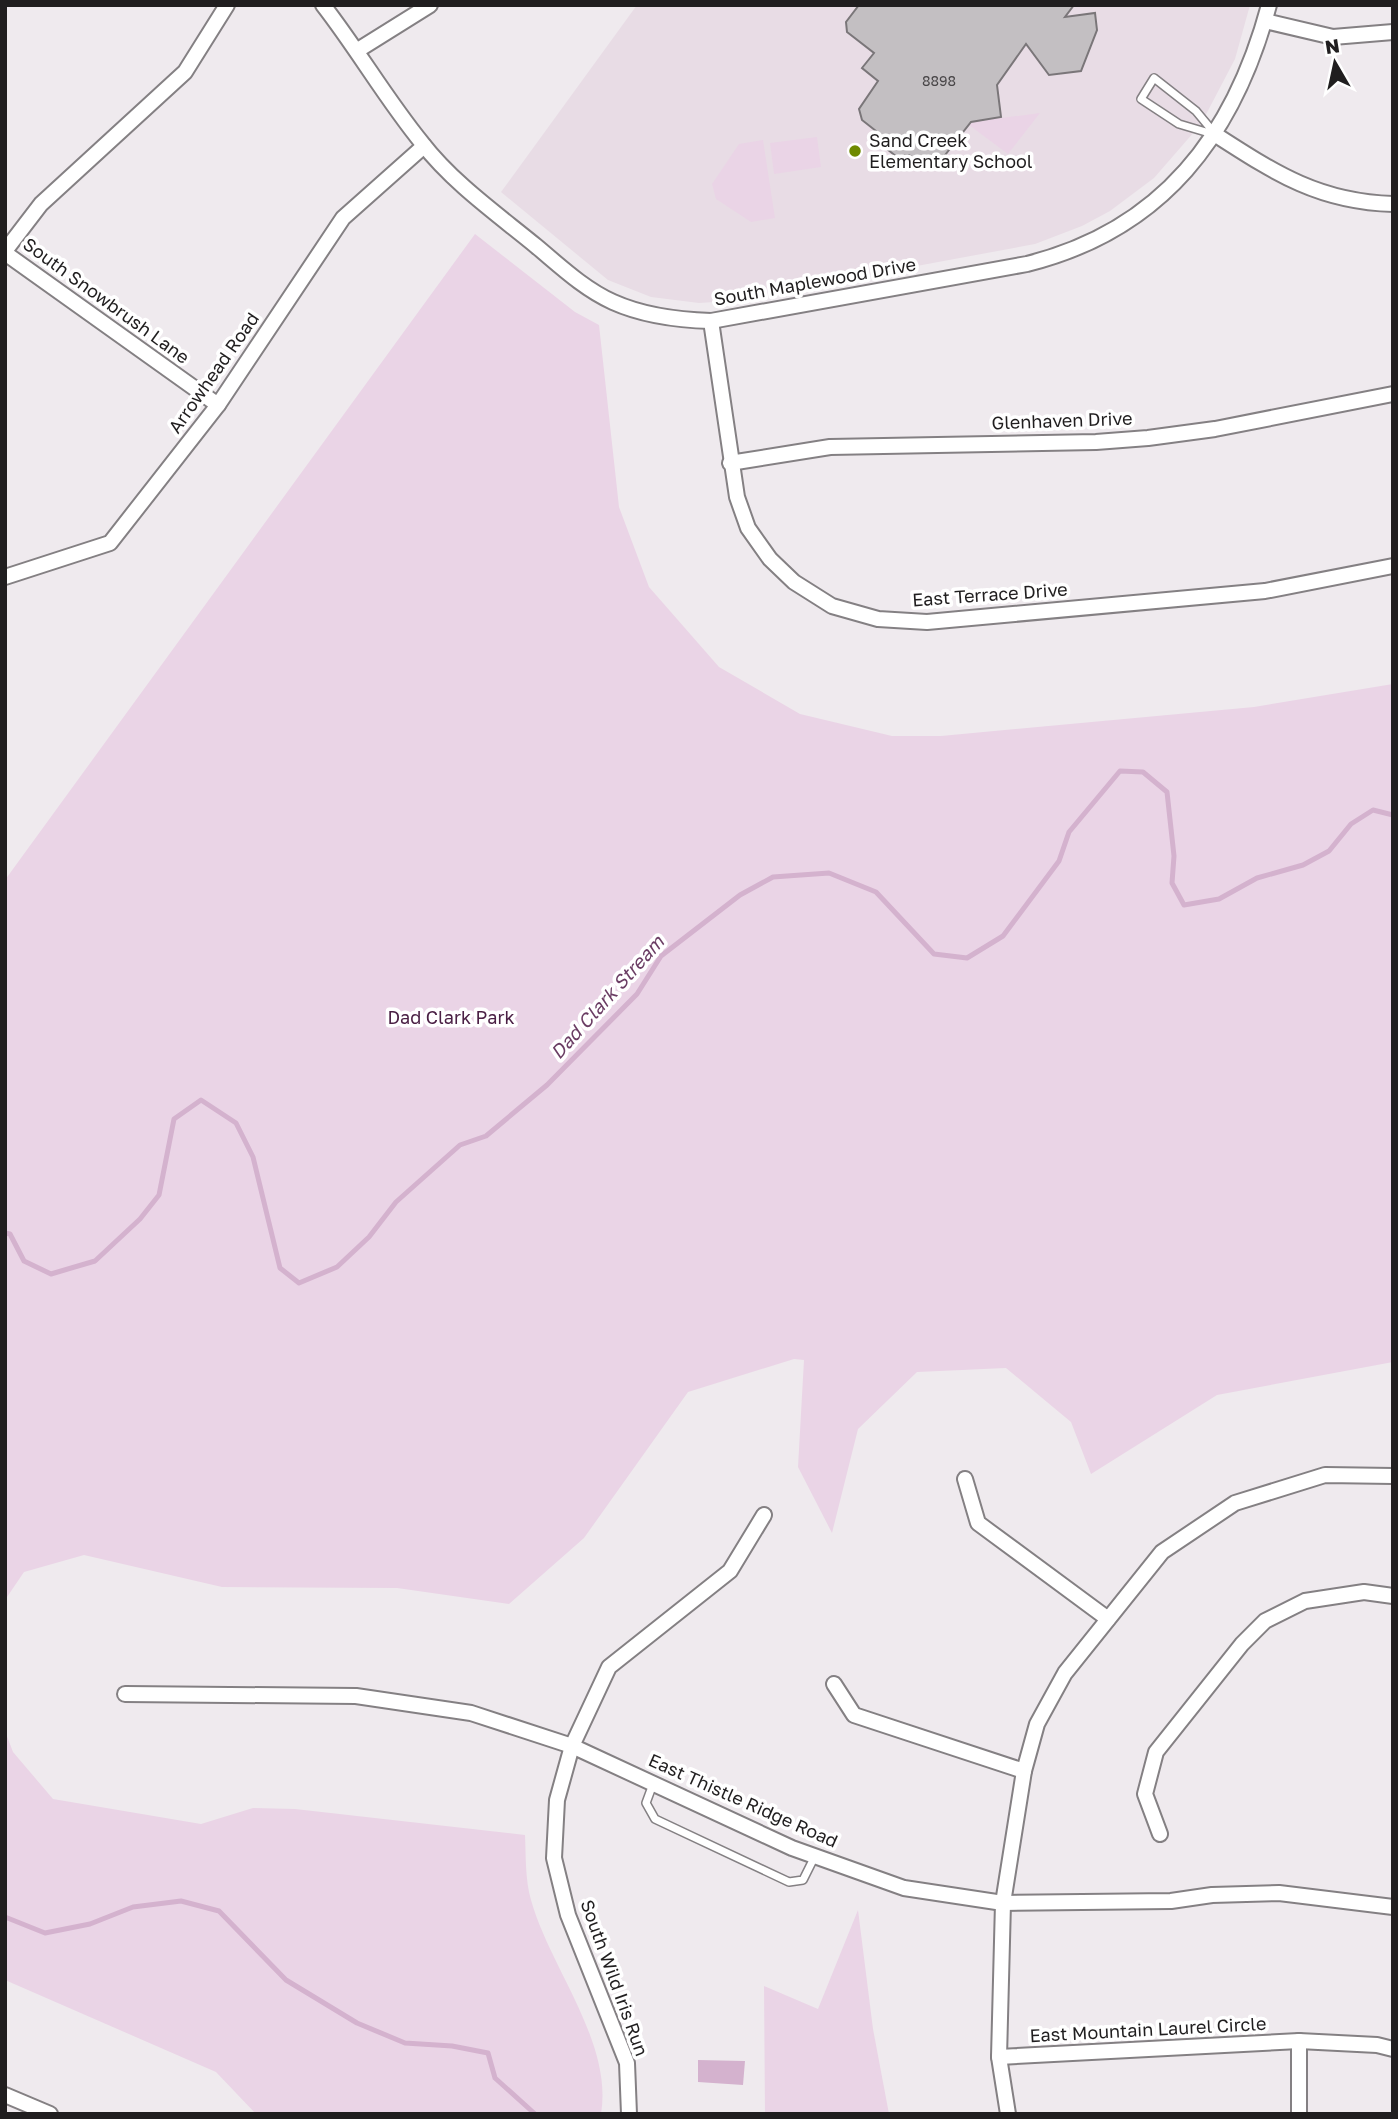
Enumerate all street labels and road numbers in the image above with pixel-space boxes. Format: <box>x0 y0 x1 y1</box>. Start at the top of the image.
street label: South Snowbrush Lane <box>19 233 194 368</box>
street label: South Maplewood Drive <box>712 252 918 310</box>
street label: Arrowhead Road <box>163 308 263 437</box>
street label: Glenhaven Drive <box>991 407 1133 433</box>
street label: East Terrace Drive <box>912 578 1068 610</box>
street label: East Thistle Ridge Road <box>645 1748 841 1852</box>
street label: South Wild Iris Run <box>576 1897 653 2059</box>
street label: East Mountain Laurel Circle <box>1029 2012 1267 2046</box>

